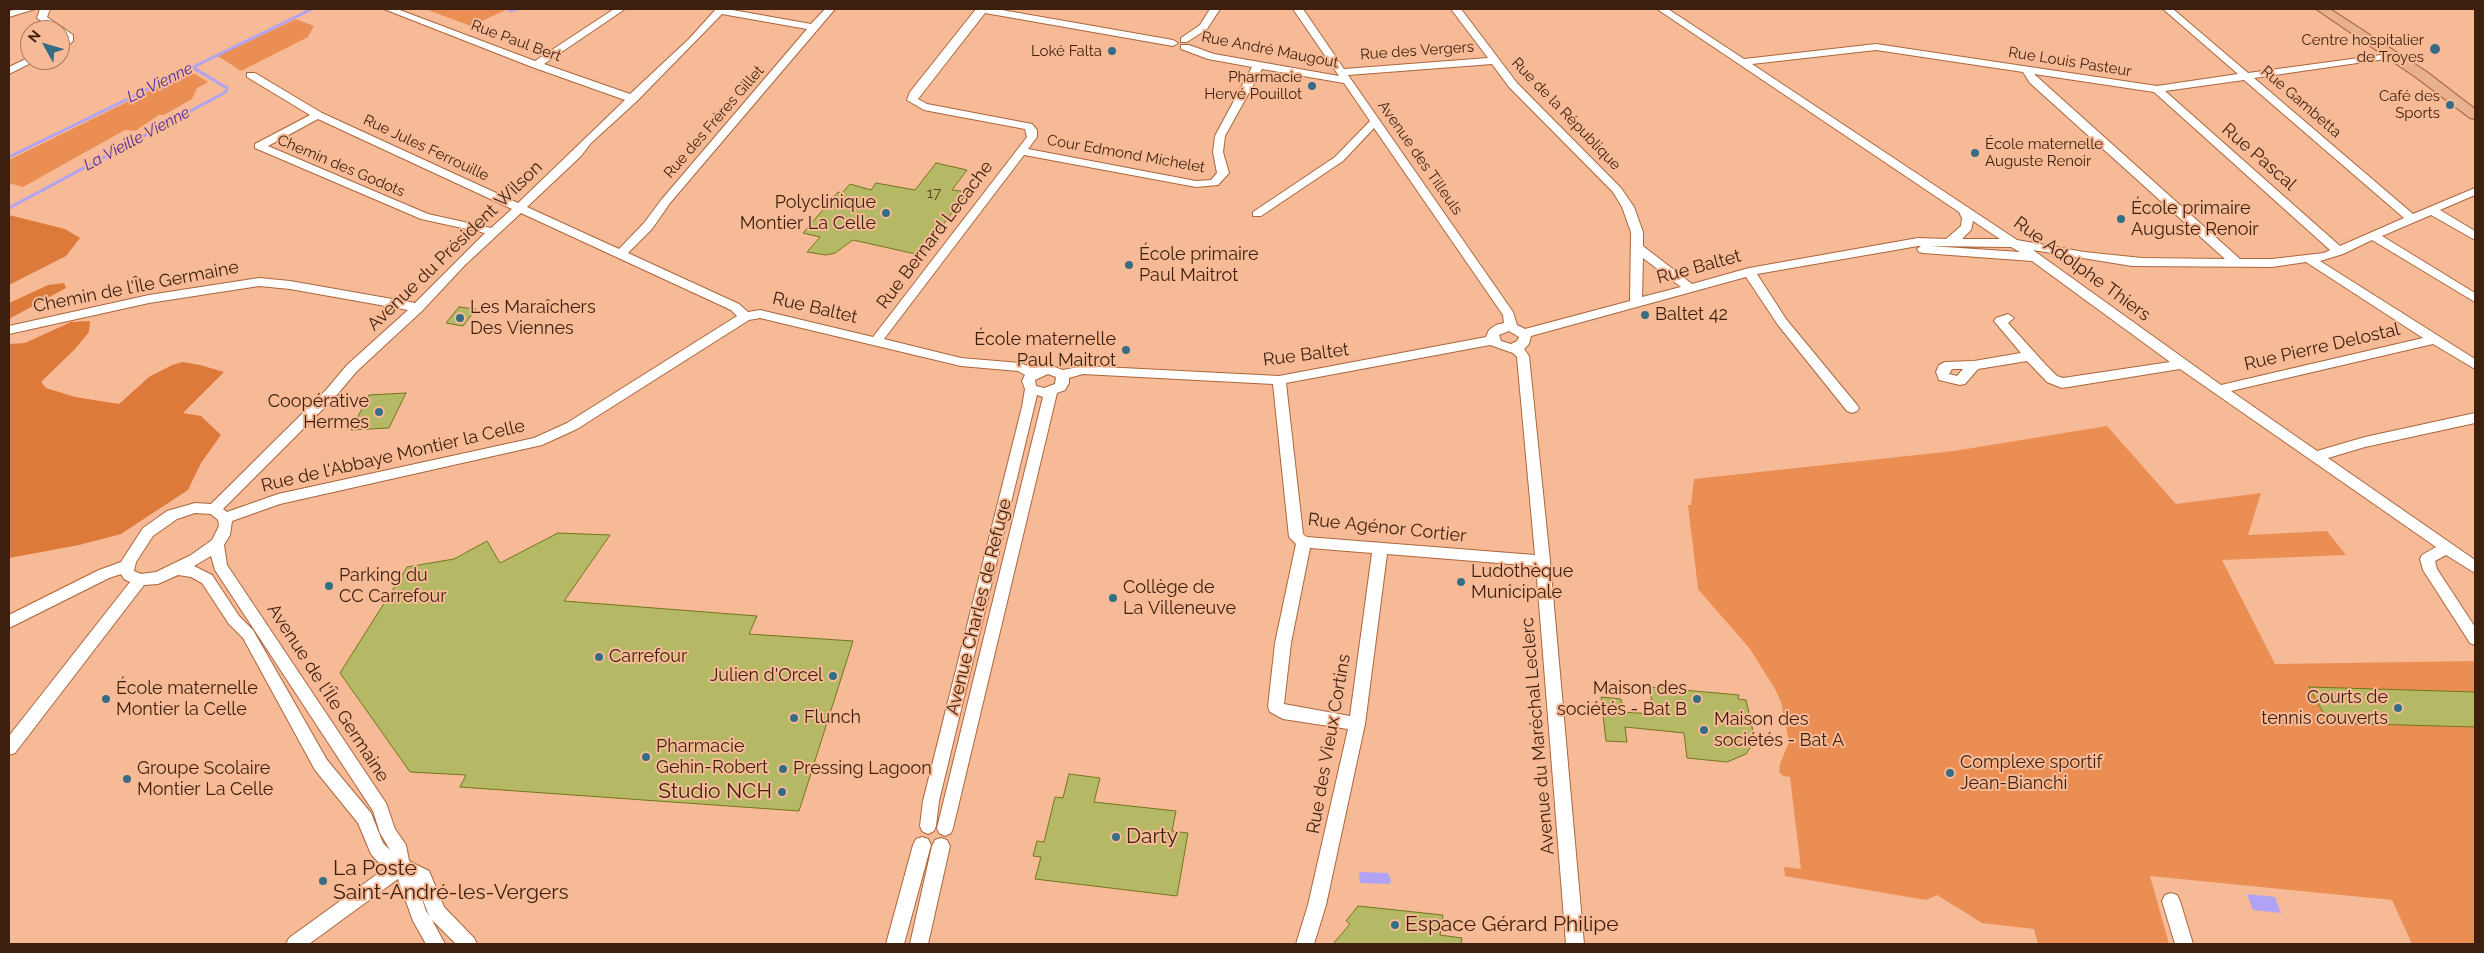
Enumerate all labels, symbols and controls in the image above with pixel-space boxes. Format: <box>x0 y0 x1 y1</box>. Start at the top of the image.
street label: Rue Paul Bert <box>469 16 563 66</box>
north arrow <box>20 20 70 70</box>
text: N <box>25 27 44 45</box>
street label: Rue André Maugout <box>1200 28 1340 72</box>
place label: Centre hospitalier de Troyes <box>2301 31 2424 66</box>
street label: Rue des Vergers <box>1359 38 1475 64</box>
place label: Loké Falta <box>1031 42 1102 60</box>
marker: Centre hospitalier de Troyes <box>2428 42 2442 56</box>
street label: Rue Louis Pasteur <box>2007 43 2133 81</box>
marker: Loké Falta <box>1106 45 1118 57</box>
street label: Rue de la République <box>1508 54 1624 174</box>
water label: La Vienne <box>124 59 196 107</box>
street label: Rue des Frères Gillet <box>660 62 768 182</box>
street label: Rue Gambetta <box>2257 62 2345 142</box>
place label: Pharmacie Hervé Pouillot <box>1204 68 1302 103</box>
marker: Pharmacie Hervé Pouillot <box>1306 80 1318 92</box>
place label: Café des Sports <box>2379 87 2440 122</box>
street label: Avenue des Tilleuls <box>1374 97 1466 219</box>
marker: Café des Sports <box>2444 99 2456 111</box>
water label: La Vieille Vienne <box>81 103 193 175</box>
street label: Rue Jules Ferrouille <box>360 111 492 185</box>
street label: Rue Pascal <box>2217 119 2301 195</box>
street label: Chemin des Godots <box>275 131 407 201</box>
street label: Cour Edmond Michelet <box>1046 131 1206 177</box>
place label: École maternelle Auguste Renoir <box>1985 135 2103 170</box>
marker: École maternelle Auguste Renoir <box>1969 147 1981 159</box>
street label: Avenue du Président Wilson <box>363 157 547 335</box>
street label: Rue Bernard Lecache <box>872 157 998 313</box>
house number: 17 <box>927 184 941 202</box>
place label: Polyclinique Montier La Celle <box>740 192 876 234</box>
place label: École primaire Auguste Renoir <box>2131 198 2259 240</box>
marker: Polyclinique Montier La Celle <box>880 207 892 219</box>
street label: Rue Adolphe Thiers <box>2009 212 2155 326</box>
marker: École primaire Auguste Renoir <box>2115 213 2127 225</box>
place label: École primaire Paul Maitrot <box>1139 244 1258 286</box>
street label: Rue Baltet <box>1654 245 1744 289</box>
street label: Chemin de l'Île Germaine <box>31 256 241 318</box>
marker: École primaire Paul Maitrot <box>1123 259 1135 271</box>
street label: Rue Baltet <box>770 288 860 328</box>
place label: Les Maraîchers Des Viennes <box>470 297 596 340</box>
place label: Baltet 42 <box>1655 304 1728 326</box>
marker: Baltet 42 <box>1639 309 1651 321</box>
marker: Les Maraîchers Des Viennes <box>454 312 466 324</box>
street label: Rue Pierre Delostal <box>2242 319 2402 375</box>
place label: École maternelle Paul Maitrot <box>974 329 1116 372</box>
street label: Rue Baltet <box>1262 339 1350 371</box>
marker: École maternelle Paul Maitrot <box>1120 344 1132 356</box>
place label: Coopérative Hermes <box>268 391 369 434</box>
marker: Coopérative Hermes <box>373 406 385 418</box>
street label: Rue de l'Abbaye Montier la Celle <box>259 415 527 497</box>
street label: Avenue Charles de Refuge <box>942 497 1016 717</box>
street label: Rue Agénor Cortier <box>1307 509 1467 547</box>
place label: Ludothèque Municipale <box>1471 561 1573 604</box>
place label: Parking du CC Carrefour <box>339 565 446 608</box>
marker: Ludothèque Municipale <box>1455 576 1467 588</box>
place label: Collège de La Villeneuve <box>1123 577 1236 620</box>
marker: Parking du CC Carrefour <box>323 580 335 592</box>
marker: Collège de La Villeneuve <box>1107 592 1119 604</box>
street label: Avenue de l'Île Germaine <box>262 600 394 786</box>
street label: Avenue du Maréchal Leclerc <box>1517 616 1559 856</box>
place label: Carrefour <box>609 646 687 668</box>
marker: Carrefour <box>593 651 605 663</box>
street label: Rue des Vieux Cortins <box>1303 652 1355 836</box>
place label: Julien d'Orcel <box>710 665 823 687</box>
marker: Julien d'Orcel <box>827 670 839 682</box>
place label: École maternelle Montier la Celle <box>116 678 258 721</box>
place label: Maison des sociétés - Bat B <box>1557 678 1687 721</box>
place label: Courts de tennis couverts <box>2261 687 2388 730</box>
marker: École maternelle Montier la Celle <box>100 693 112 705</box>
marker: Maison des sociétés - Bat B <box>1691 693 1703 705</box>
marker: Courts de tennis couverts <box>2392 702 2404 714</box>
place label: Flunch <box>804 707 861 729</box>
place label: Maison des sociétés - Bat A <box>1714 709 1844 752</box>
marker: Flunch <box>788 712 800 724</box>
marker: Maison des sociétés - Bat A <box>1698 724 1710 736</box>
place label: Pharmacie Gehin-Robert <box>656 736 768 779</box>
marker: Pharmacie Gehin-Robert <box>640 751 652 763</box>
place label: Complexe sportif Jean-Bianchi <box>1960 752 2102 794</box>
place label: Groupe Scolaire Montier La Celle <box>137 758 273 801</box>
place label: Pressing Lagoon <box>793 758 932 780</box>
marker: Pressing Lagoon <box>777 763 789 775</box>
marker: Complexe sportif Jean-Bianchi <box>1944 767 1956 779</box>
marker: Groupe Scolaire Montier La Celle <box>121 773 133 785</box>
place label: Studio NCH <box>658 779 772 805</box>
marker: Studio NCH <box>776 786 788 798</box>
place label: Darty <box>1126 824 1178 850</box>
marker: Darty <box>1110 831 1122 843</box>
place label: La Poste Saint-André-les-Vergers <box>333 856 569 906</box>
marker: La Poste Saint-André-les-Vergers <box>317 875 329 887</box>
place label: Espace Gérard Philipe <box>1405 912 1618 938</box>
marker: Espace Gérard Philipe <box>1389 919 1401 931</box>

